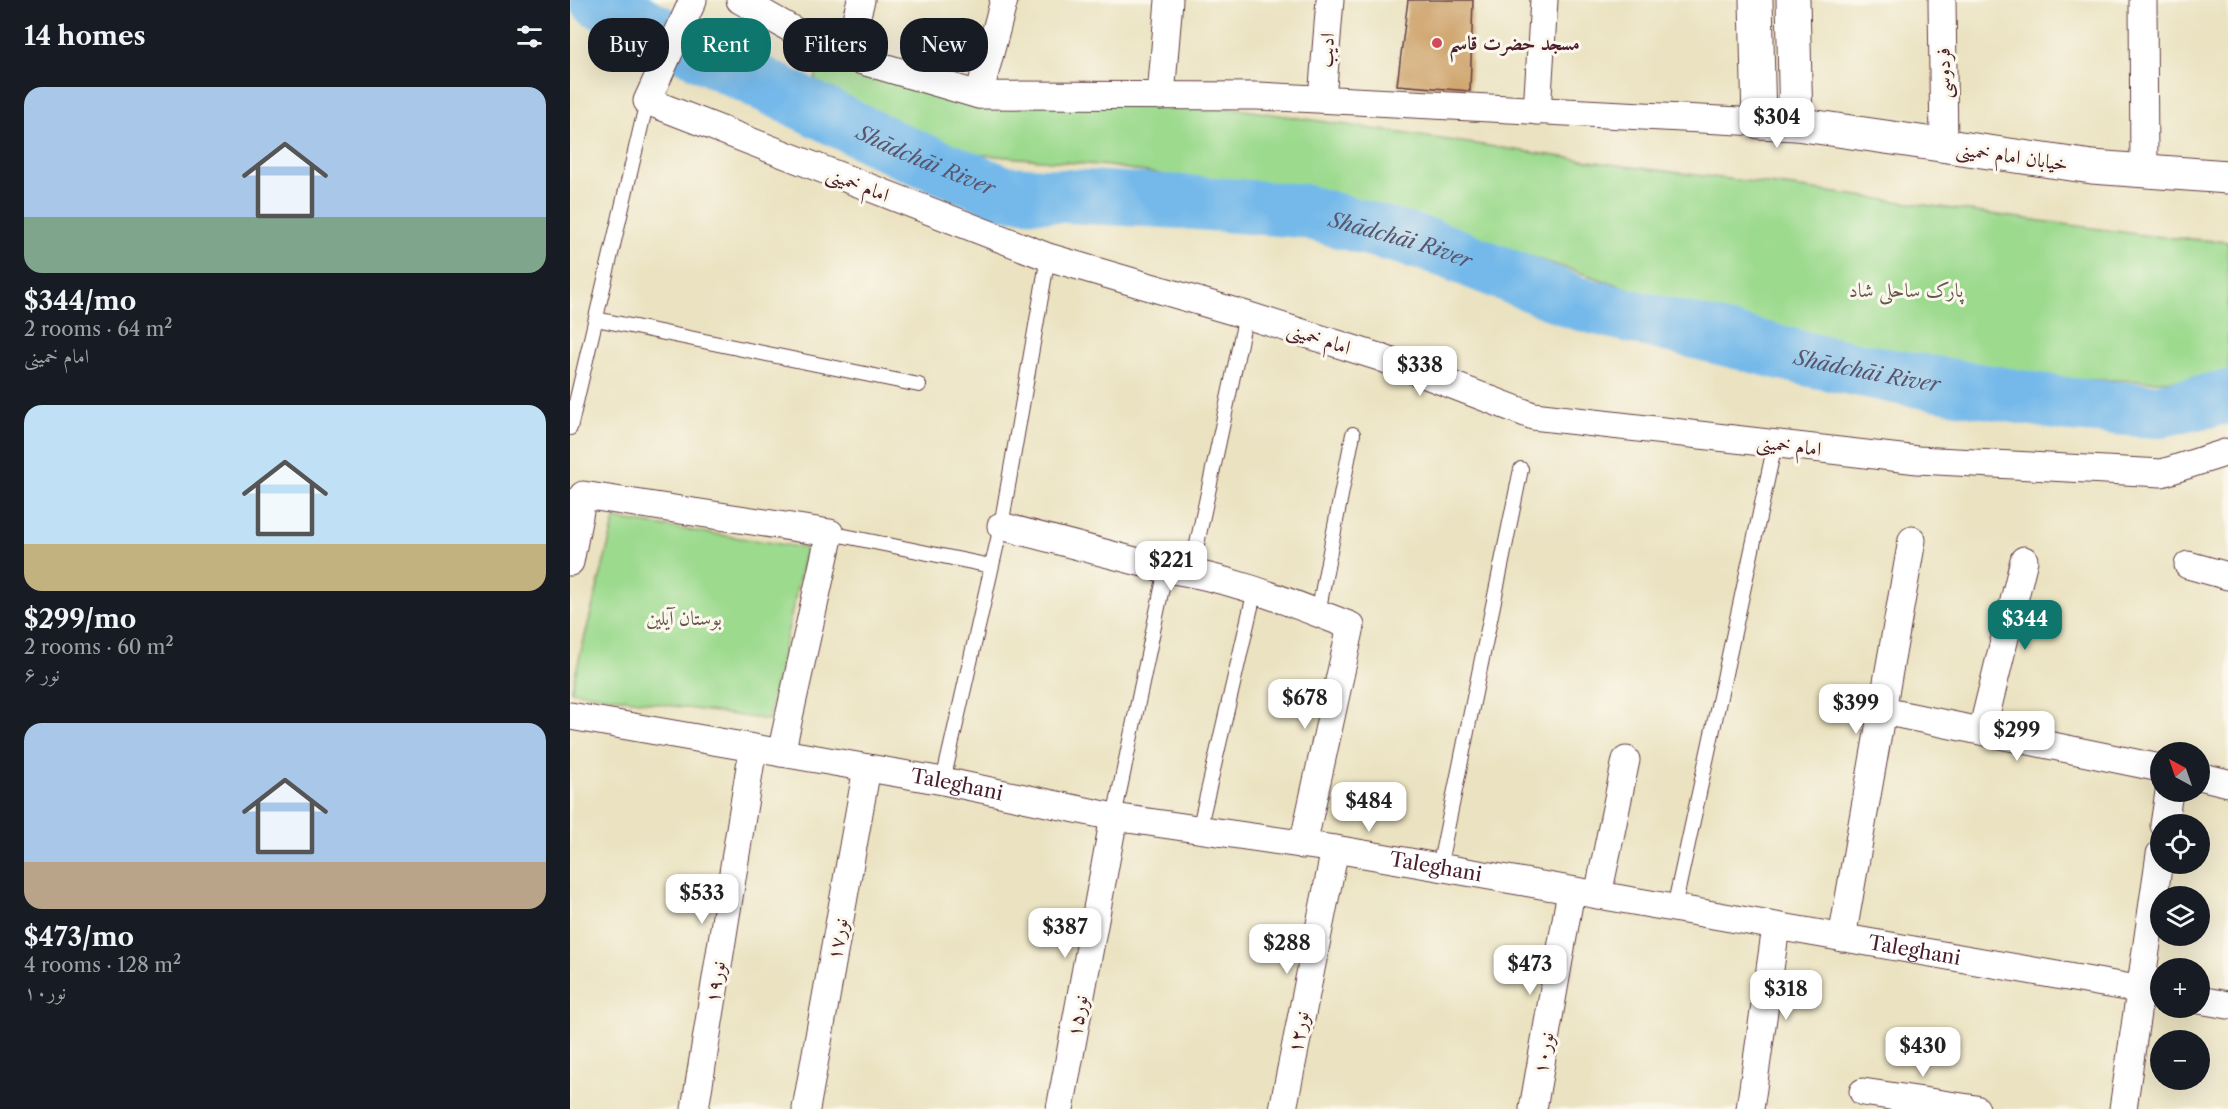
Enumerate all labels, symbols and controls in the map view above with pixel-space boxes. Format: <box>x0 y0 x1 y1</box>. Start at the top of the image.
chip: Buy <box>588 18 669 72</box>
chip: Rent <box>681 18 771 72</box>
chip: Filters <box>783 18 888 72</box>
chip: New <box>900 18 988 72</box>
text: 14 homes <box>24 20 146 52</box>
icon: filters <box>513 20 546 53</box>
place label: مسجد حضرت قاسم <box>1449 31 1580 63</box>
street label: ادیب <box>1313 32 1340 68</box>
marker: مسجد حضرت قاسم <box>1430 36 1444 50</box>
street label: فردوسی <box>1931 47 1958 99</box>
pin: $304 <box>1741 98 1813 149</box>
text: $304 <box>1753 105 1801 129</box>
water label: Shādchāi River <box>851 118 1000 201</box>
icon: home <box>231 126 339 234</box>
street label: خیابان امام خمینی <box>1954 136 2070 182</box>
street label: امام خمینی <box>821 161 893 212</box>
water label: Shādchāi River <box>1325 206 1477 273</box>
park label: پارک ساحلی شاد <box>1849 278 1964 305</box>
text: $344/mo <box>24 285 136 317</box>
text: 2 rooms · 64 m² <box>24 317 173 341</box>
street label: امام خمینی <box>1282 317 1354 365</box>
water label: Shādchāi River <box>1790 343 1943 397</box>
text: امام خمینی <box>24 344 89 368</box>
pin: $338 <box>1384 346 1456 397</box>
text: $338 <box>1397 353 1443 377</box>
street label: امام خمینی <box>1754 429 1823 467</box>
icon: home <box>231 444 339 552</box>
pin: $221 <box>1135 541 1207 592</box>
text: $221 <box>1149 548 1193 572</box>
pin: $344 <box>1989 600 2061 651</box>
text: $299/mo <box>24 603 136 635</box>
park label: بوستان آیلین <box>646 606 722 631</box>
text: $344 <box>2002 607 2048 631</box>
text: 2 rooms · 60 m² <box>24 635 174 659</box>
text: نور ۶ <box>24 662 60 686</box>
pin: $678 <box>1269 679 1341 730</box>
pin: $399 <box>1820 684 1892 735</box>
text: $678 <box>1282 686 1328 710</box>
text: $399 <box>1833 691 1879 715</box>
pin: $299 <box>1981 711 2053 762</box>
text: $299 <box>1994 718 2040 742</box>
north arrow <box>2150 742 2210 802</box>
map controls <box>2150 742 2210 1090</box>
icon: home <box>231 762 339 870</box>
street label: Taleghani <box>909 764 1005 805</box>
pin: $484 <box>1333 782 1405 833</box>
text: $484 <box>1345 789 1393 813</box>
button: locate <box>2150 814 2210 874</box>
street label: Taleghani <box>1388 847 1484 886</box>
pin: $533 <box>666 874 738 925</box>
text: $533 <box>680 881 724 905</box>
button: layers <box>2150 886 2210 946</box>
pin: $387 <box>1029 908 1101 959</box>
text: $387 <box>1042 915 1088 939</box>
street label: نور۱۷ <box>822 916 853 962</box>
text: $473/mo <box>24 921 134 953</box>
pin: $288 <box>1251 924 1323 975</box>
street label: Taleghani <box>1867 930 1962 970</box>
text: $288 <box>1263 931 1311 955</box>
pin: $473 <box>1494 945 1566 996</box>
text: $473 <box>1508 952 1552 976</box>
text: 4 rooms · 128 m² <box>24 953 181 977</box>
button: + <box>2150 958 2210 1018</box>
street label: نور۱۹ <box>700 959 731 1005</box>
pin: $318 <box>1750 970 1822 1021</box>
text: $318 <box>1764 977 1808 1001</box>
text: نور۱۰ <box>24 980 66 1004</box>
street label: نور۱۵ <box>1062 993 1093 1039</box>
street label: نور۱۲ <box>1282 1009 1315 1055</box>
pin: $430 <box>1887 1027 1959 1078</box>
street label: نور۱۰ <box>1528 1030 1559 1076</box>
button: − <box>2150 1030 2210 1090</box>
text: $430 <box>1899 1034 1947 1058</box>

